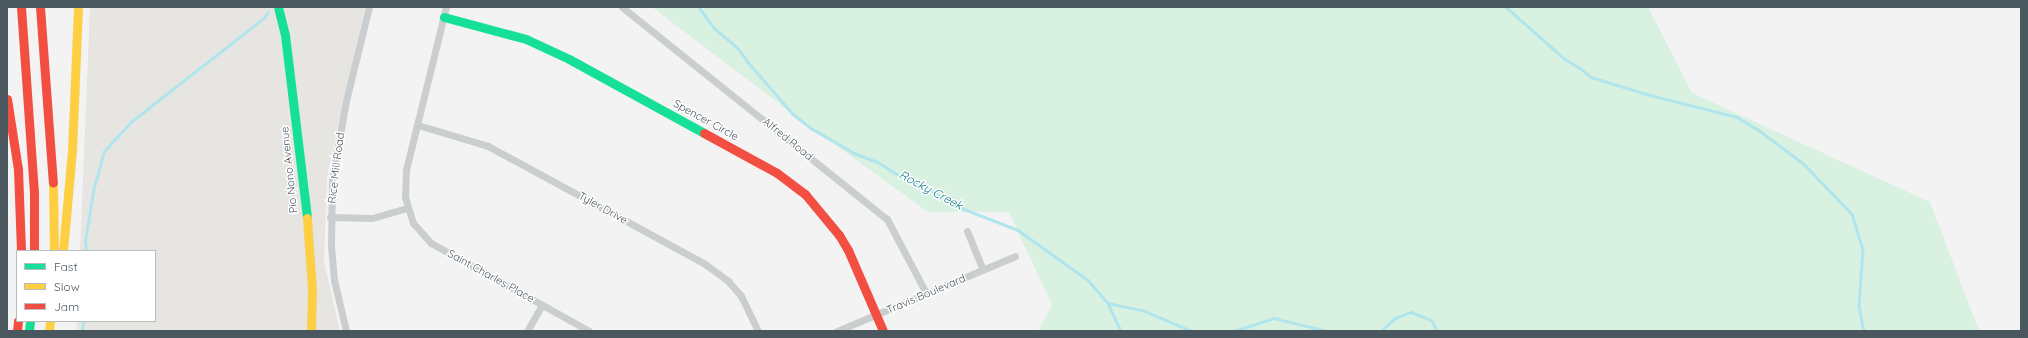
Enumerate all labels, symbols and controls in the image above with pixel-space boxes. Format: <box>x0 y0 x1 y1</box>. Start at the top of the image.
street label: Spencer Circle <box>671 97 741 143</box>
street label: Alfred Road <box>760 115 816 163</box>
street label: Pio Nono Avenue <box>278 126 300 214</box>
street label: Rice Mill Road <box>325 132 347 204</box>
water label: Rocky Creek <box>897 167 965 213</box>
street label: Tyler Drive <box>576 189 630 227</box>
street label: Saint Charles Place <box>445 247 537 305</box>
legend <box>16 250 156 322</box>
text: Fast <box>54 259 78 274</box>
street label: Travis Boulevard <box>884 271 968 317</box>
text: Slow <box>54 279 80 294</box>
text: Jam <box>54 299 79 314</box>

